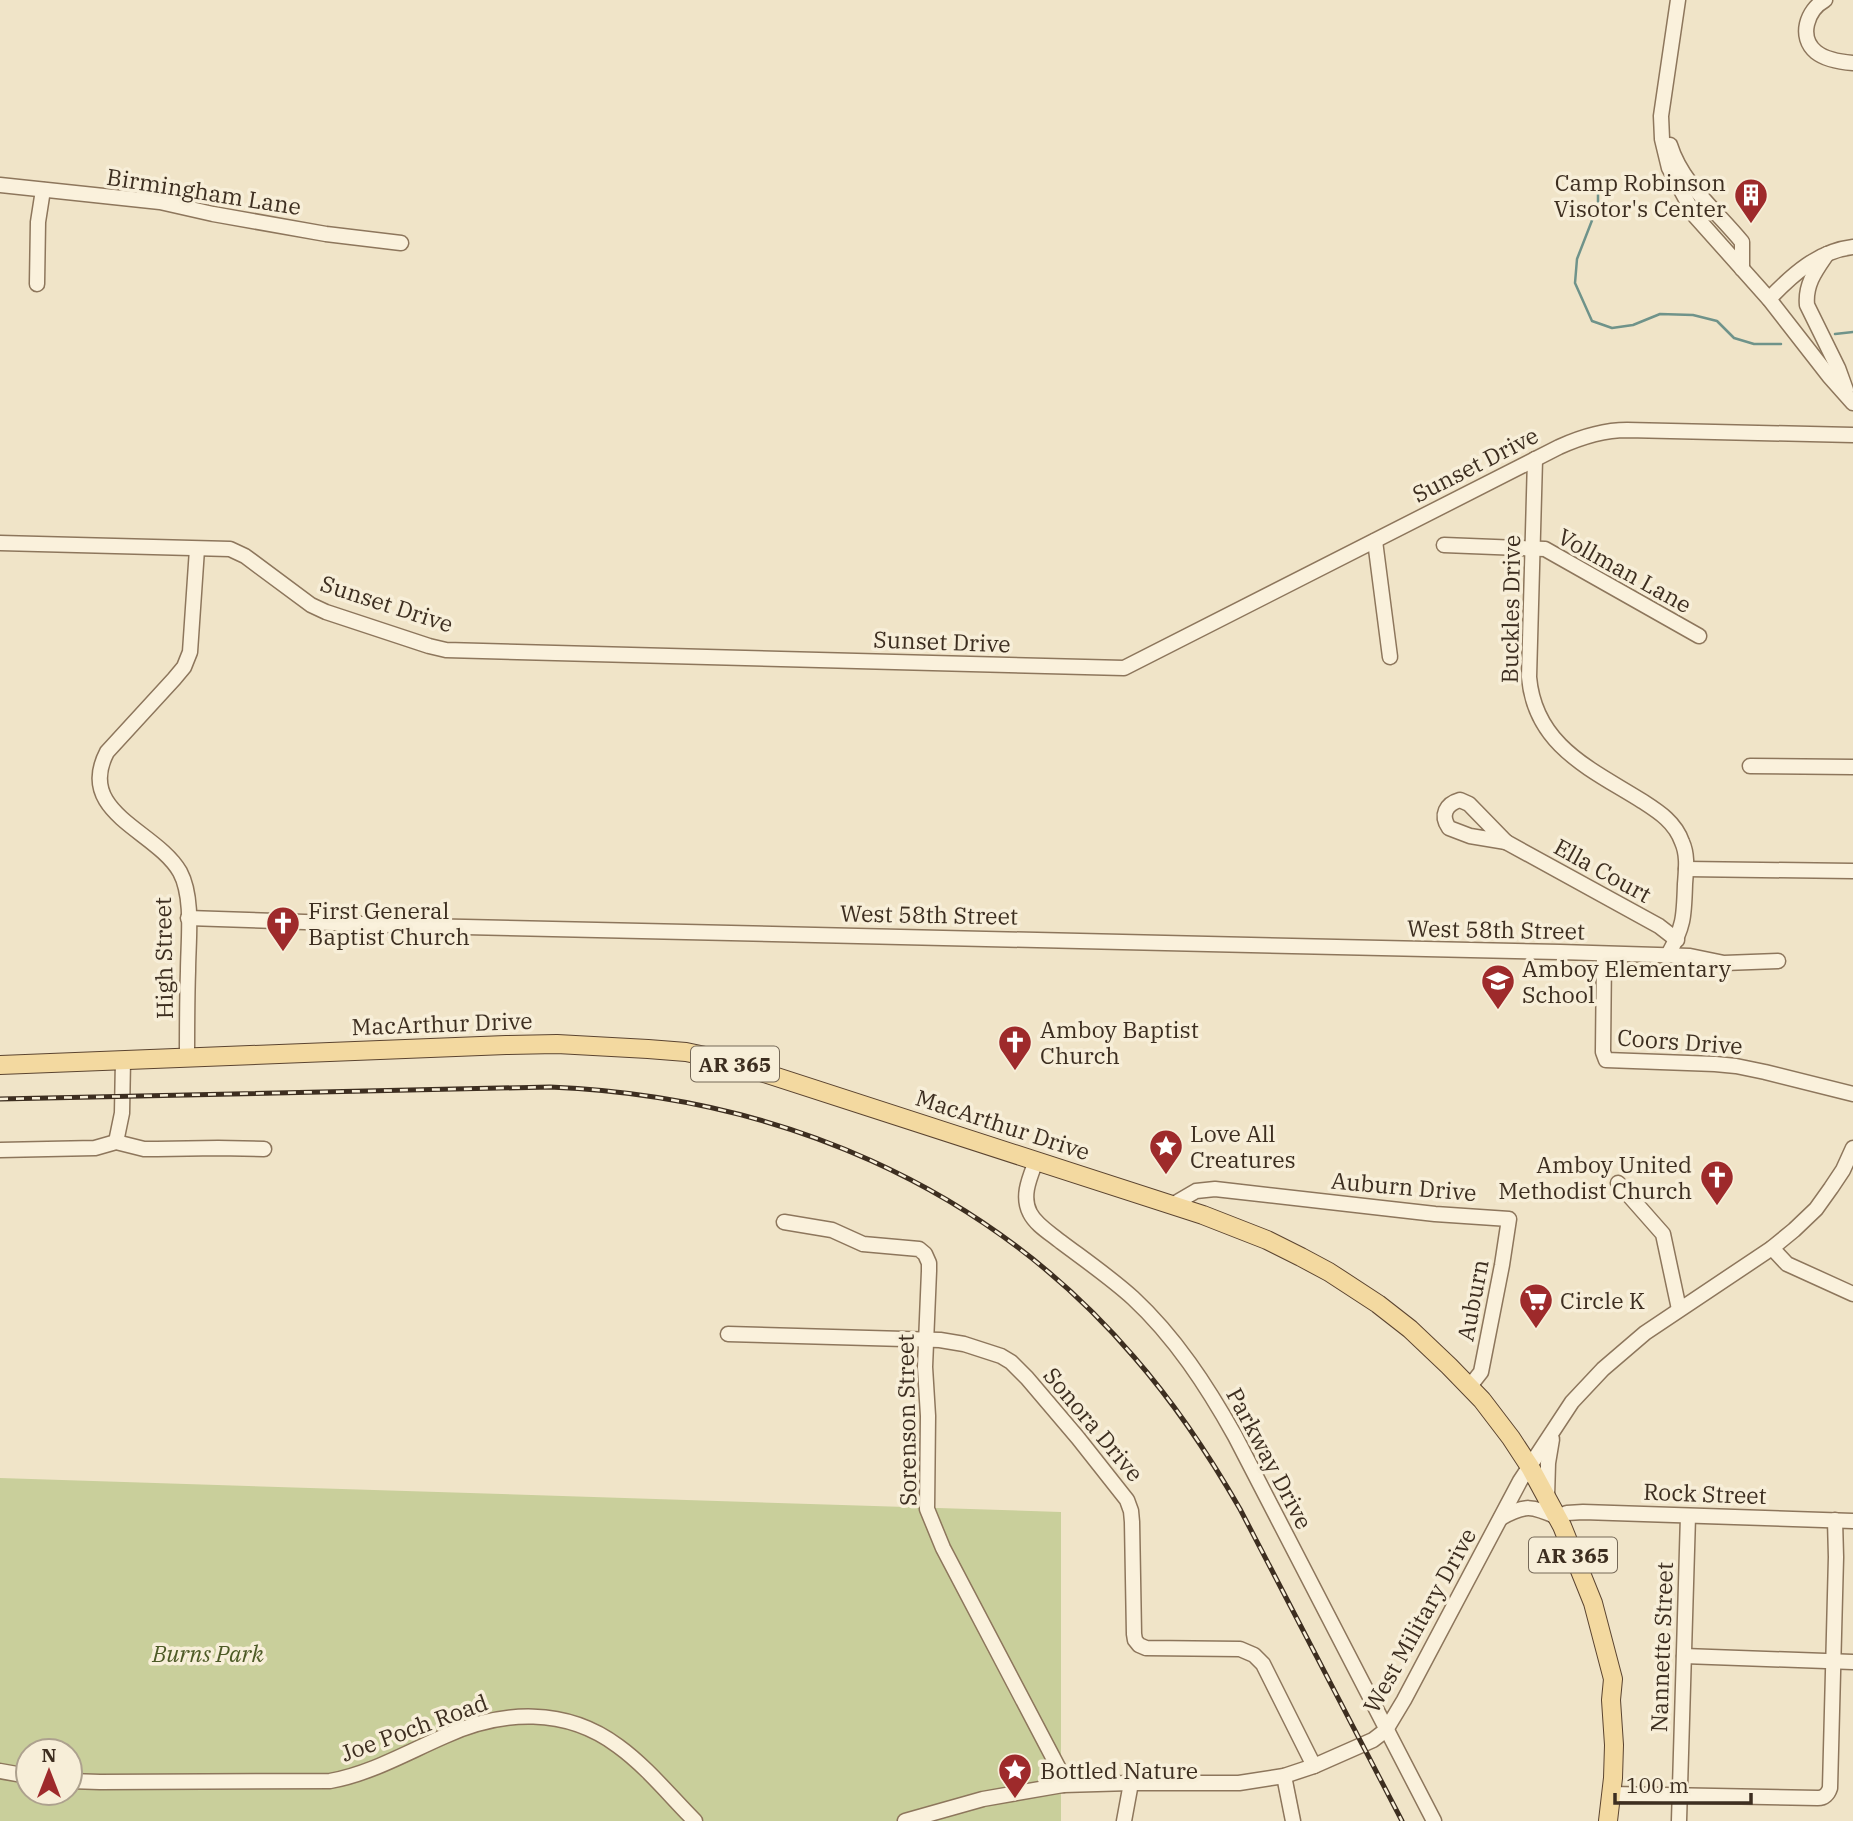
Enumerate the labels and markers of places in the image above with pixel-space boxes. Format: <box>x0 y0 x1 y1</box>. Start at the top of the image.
place label: Camp Robinson Visotor's Center <box>1554 167 1726 223</box>
building icon: Camp Robinson Visotor's Center <box>1732 176 1770 225</box>
place label: First General Baptist Church <box>308 895 470 951</box>
church icon: First General Baptist Church <box>264 904 302 953</box>
place label: Amboy Elementary School <box>1522 953 1732 1009</box>
school or university icon: Amboy Elementary School <box>1479 962 1517 1011</box>
place label: Amboy Baptist Church <box>1040 1014 1199 1070</box>
church icon: Amboy Baptist Church <box>996 1023 1034 1072</box>
place label: Love All Creatures <box>1190 1118 1296 1174</box>
place icon: Love All Creatures <box>1147 1127 1185 1176</box>
place label: Amboy United Methodist Church <box>1498 1149 1692 1205</box>
church icon: Amboy United Methodist Church <box>1698 1158 1736 1207</box>
supermarket icon: Circle K <box>1517 1281 1555 1330</box>
place label: Circle K <box>1560 1285 1645 1315</box>
place icon: Bottled Nature <box>996 1751 1034 1800</box>
place label: Bottled Nature <box>1040 1755 1198 1785</box>

